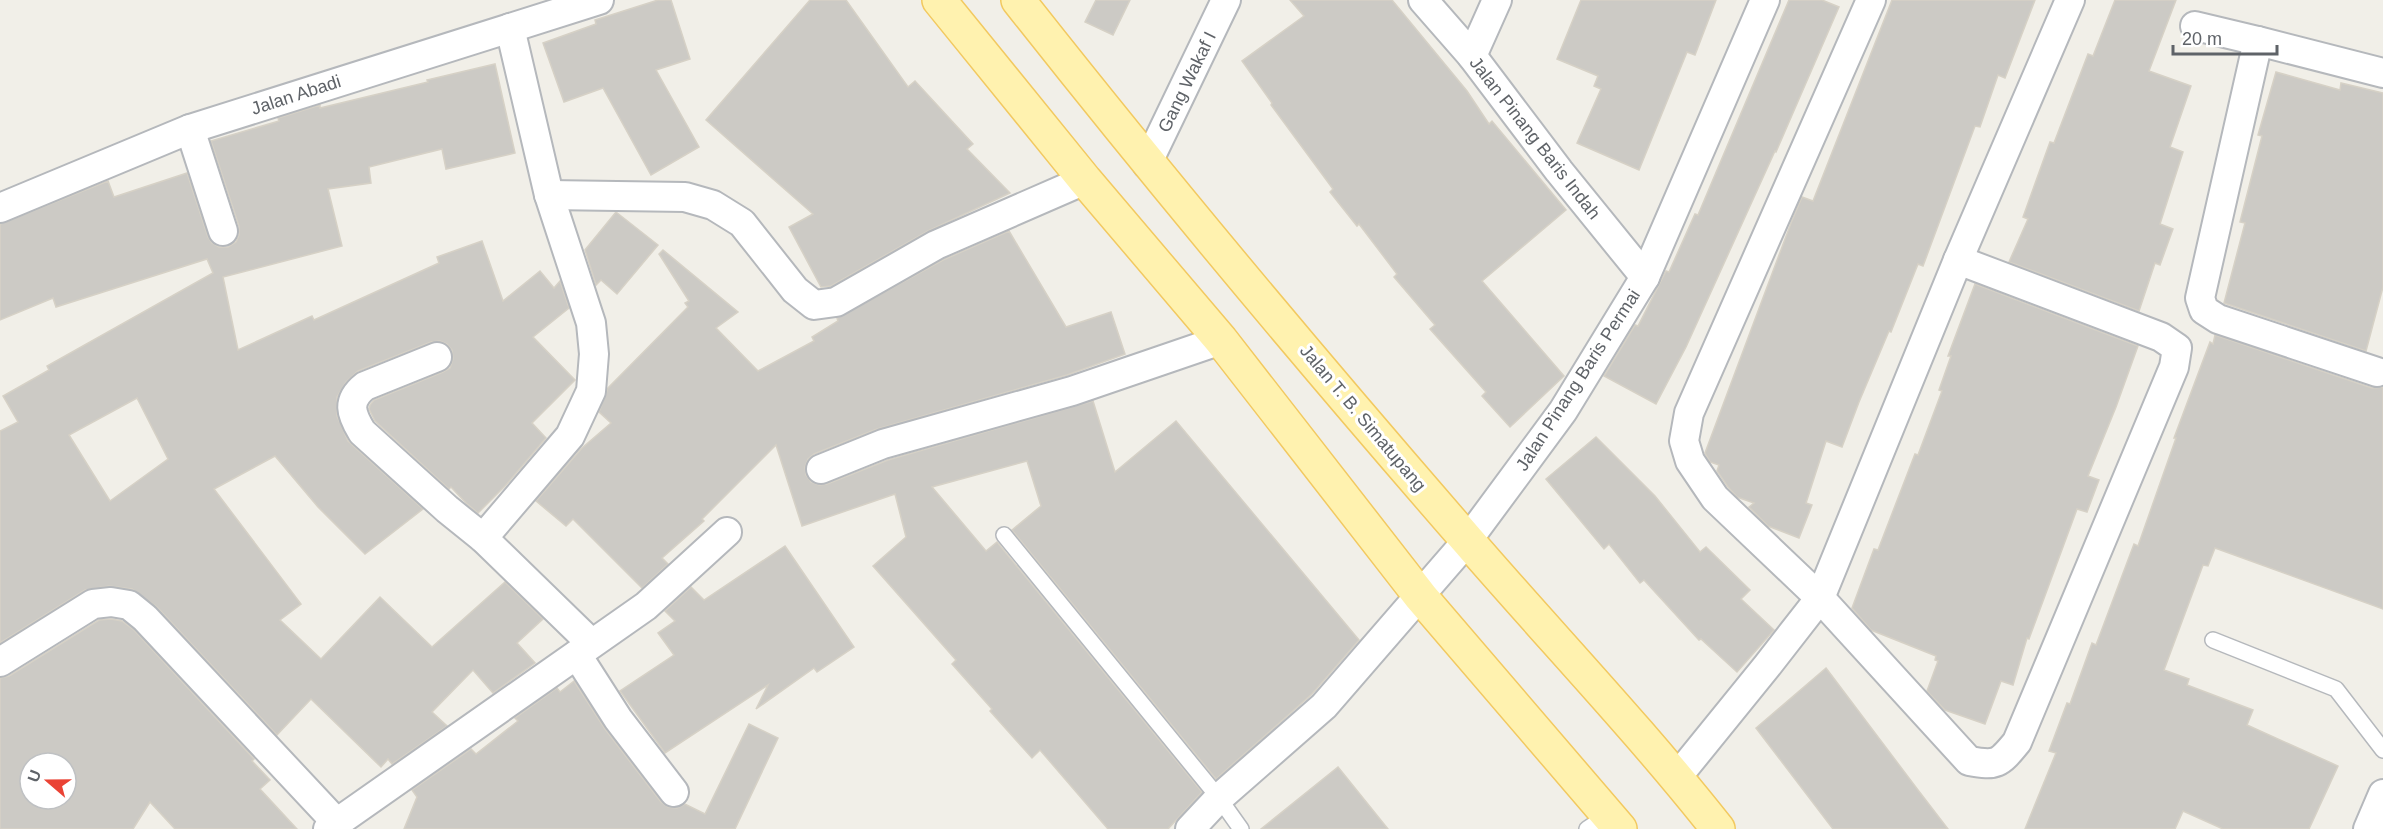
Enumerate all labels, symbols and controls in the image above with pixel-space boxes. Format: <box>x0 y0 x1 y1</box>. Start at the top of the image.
scale bar <box>2173 18 2276 56</box>
street label: Gang Wakaf I <box>1154 28 1220 136</box>
text: 20 m <box>2182 29 2222 49</box>
street label: Jalan Pinang Baris Indah <box>1466 53 1604 223</box>
street label: Jalan Abadi <box>249 71 343 119</box>
street label: Jalan Pinang Baris Permai <box>1512 286 1644 474</box>
street label: Jalan T. B. Simatupang <box>1296 341 1430 495</box>
north arrow <box>18 751 78 811</box>
text: U <box>24 768 44 784</box>

